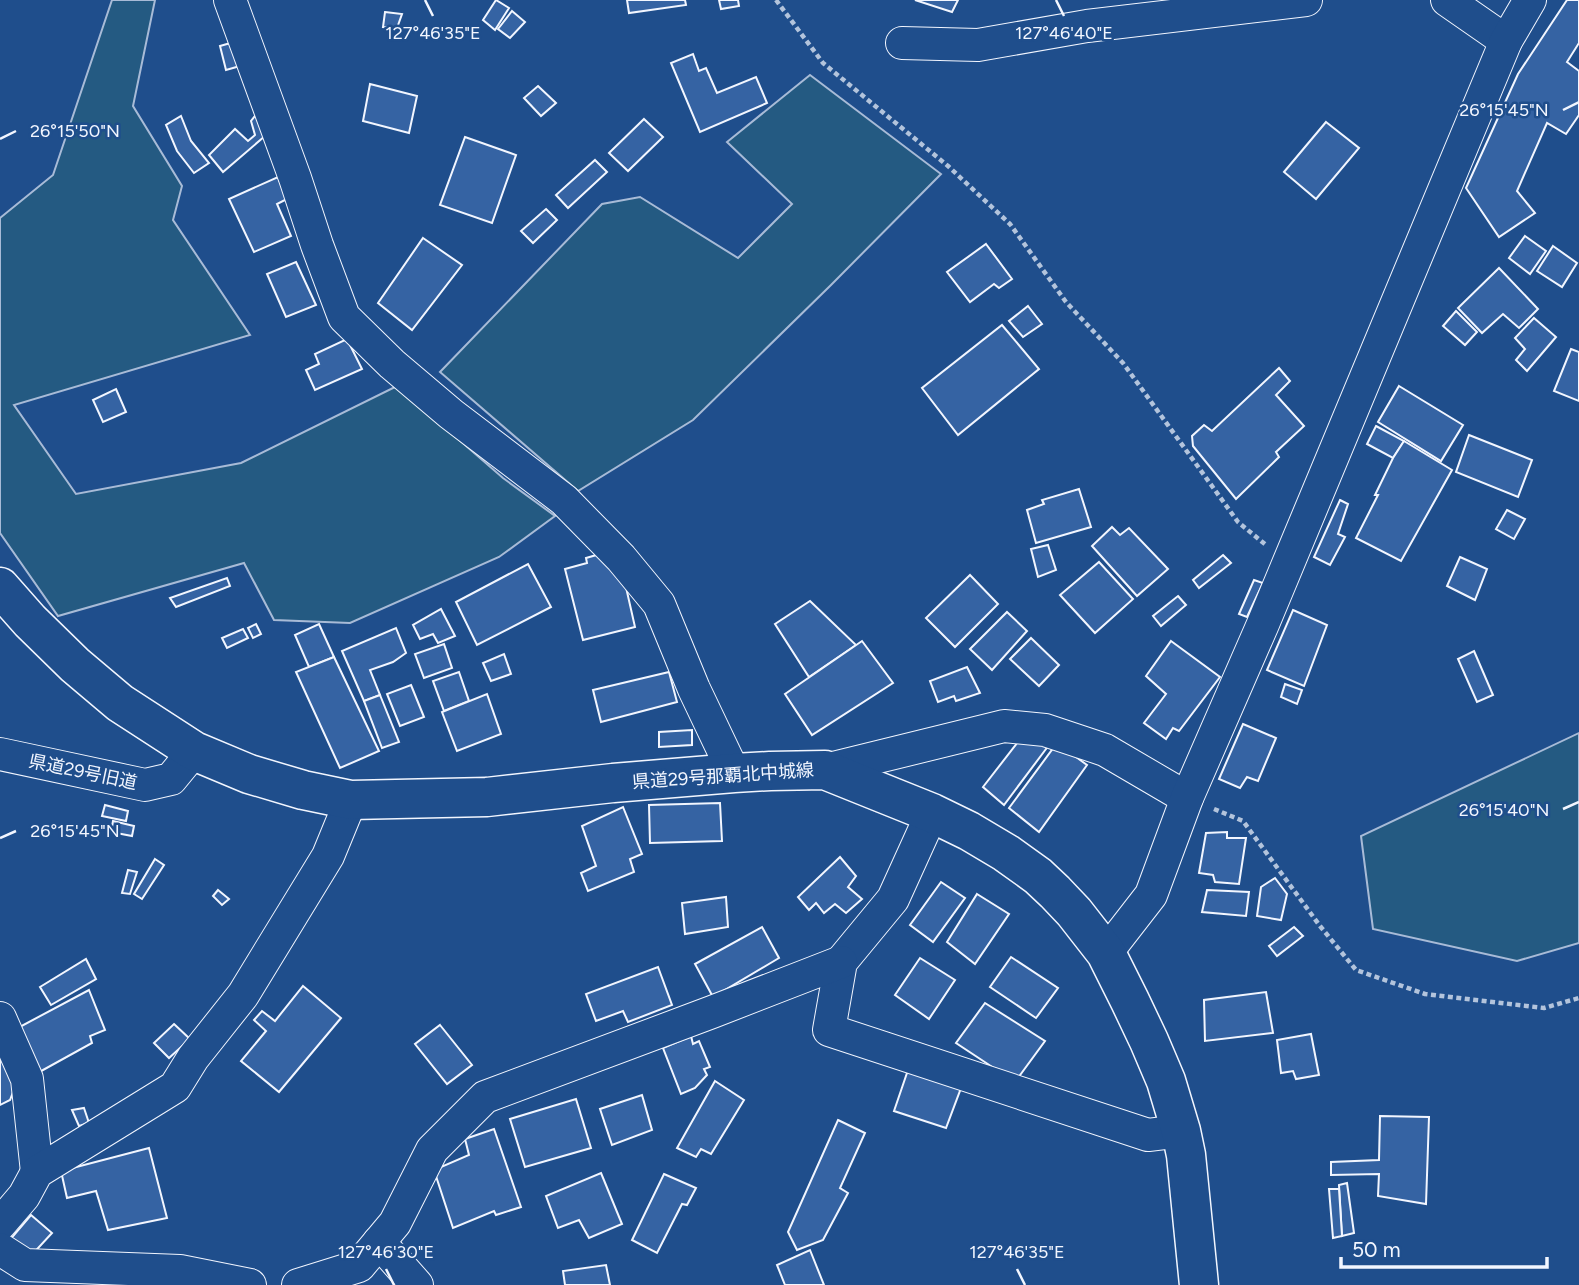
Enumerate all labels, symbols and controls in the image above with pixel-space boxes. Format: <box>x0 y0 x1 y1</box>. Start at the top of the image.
text: 127°46'35"E <box>385 22 481 44</box>
text: 127°46'40"E <box>1015 22 1113 44</box>
text: 26°15'45"N <box>1459 99 1549 121</box>
text: 26°15'50"N <box>30 120 120 142</box>
street label: 県道29号旧道 <box>27 750 139 794</box>
street label: 県道29号那覇北中城線 <box>631 759 815 793</box>
text: 26°15'40"N <box>1459 799 1549 821</box>
text: 26°15'45"N <box>30 820 120 842</box>
scale bar <box>1341 1226 1548 1270</box>
text: 50 m <box>1352 1237 1401 1262</box>
text: 127°46'30"E <box>338 1241 434 1263</box>
text: 127°46'35"E <box>969 1241 1065 1263</box>

